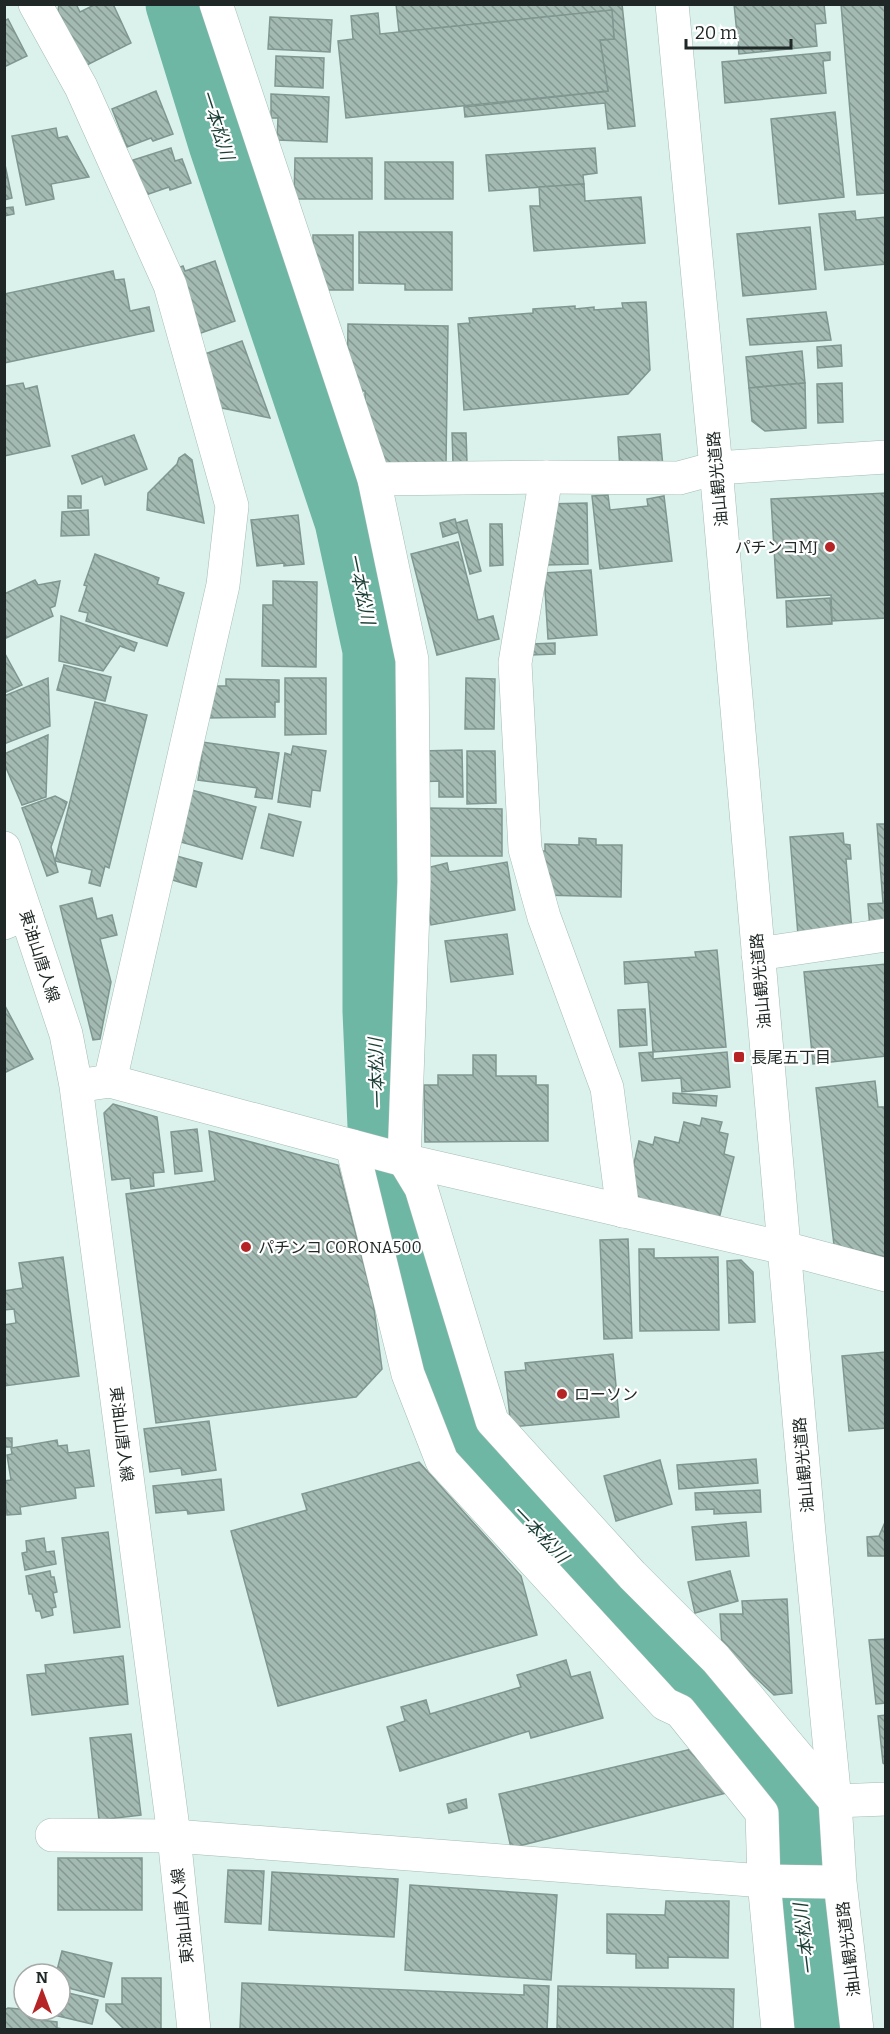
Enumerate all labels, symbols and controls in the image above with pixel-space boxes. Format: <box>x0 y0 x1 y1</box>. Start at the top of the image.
scale bar <box>686 12 791 50</box>
text: 20 m <box>695 22 737 44</box>
water label: 一本松川 <box>195 87 239 165</box>
street label: 油山観光道路 <box>704 430 731 528</box>
place label: パチンコMJ <box>734 538 818 557</box>
marker: パチンコMJ <box>823 540 837 554</box>
water label: 一本松川 <box>343 551 380 628</box>
street label: 東油山唐人線 <box>16 908 63 1005</box>
street label: 油山観光道路 <box>747 932 774 1030</box>
water label: 一本松川 <box>365 1036 389 1110</box>
place label: 長尾五丁目 <box>751 1048 831 1067</box>
marker: 長尾五丁目 <box>732 1050 746 1064</box>
place label: パチンコ CORONA500 <box>258 1238 422 1257</box>
marker: パチンコ CORONA500 <box>239 1240 253 1254</box>
street label: 東油山唐人線 <box>106 1385 137 1483</box>
place label: ローソン <box>574 1385 638 1404</box>
marker: ローソン <box>555 1387 569 1401</box>
street label: 油山観光道路 <box>790 1416 817 1514</box>
water label: 一本松川 <box>507 1500 574 1569</box>
street label: 東油山唐人線 <box>168 1867 197 1965</box>
water label: 一本松川 <box>789 1900 820 1976</box>
street label: 油山観光道路 <box>833 1900 864 1998</box>
north arrow <box>12 1962 72 2022</box>
text: N <box>36 1968 48 1987</box>

